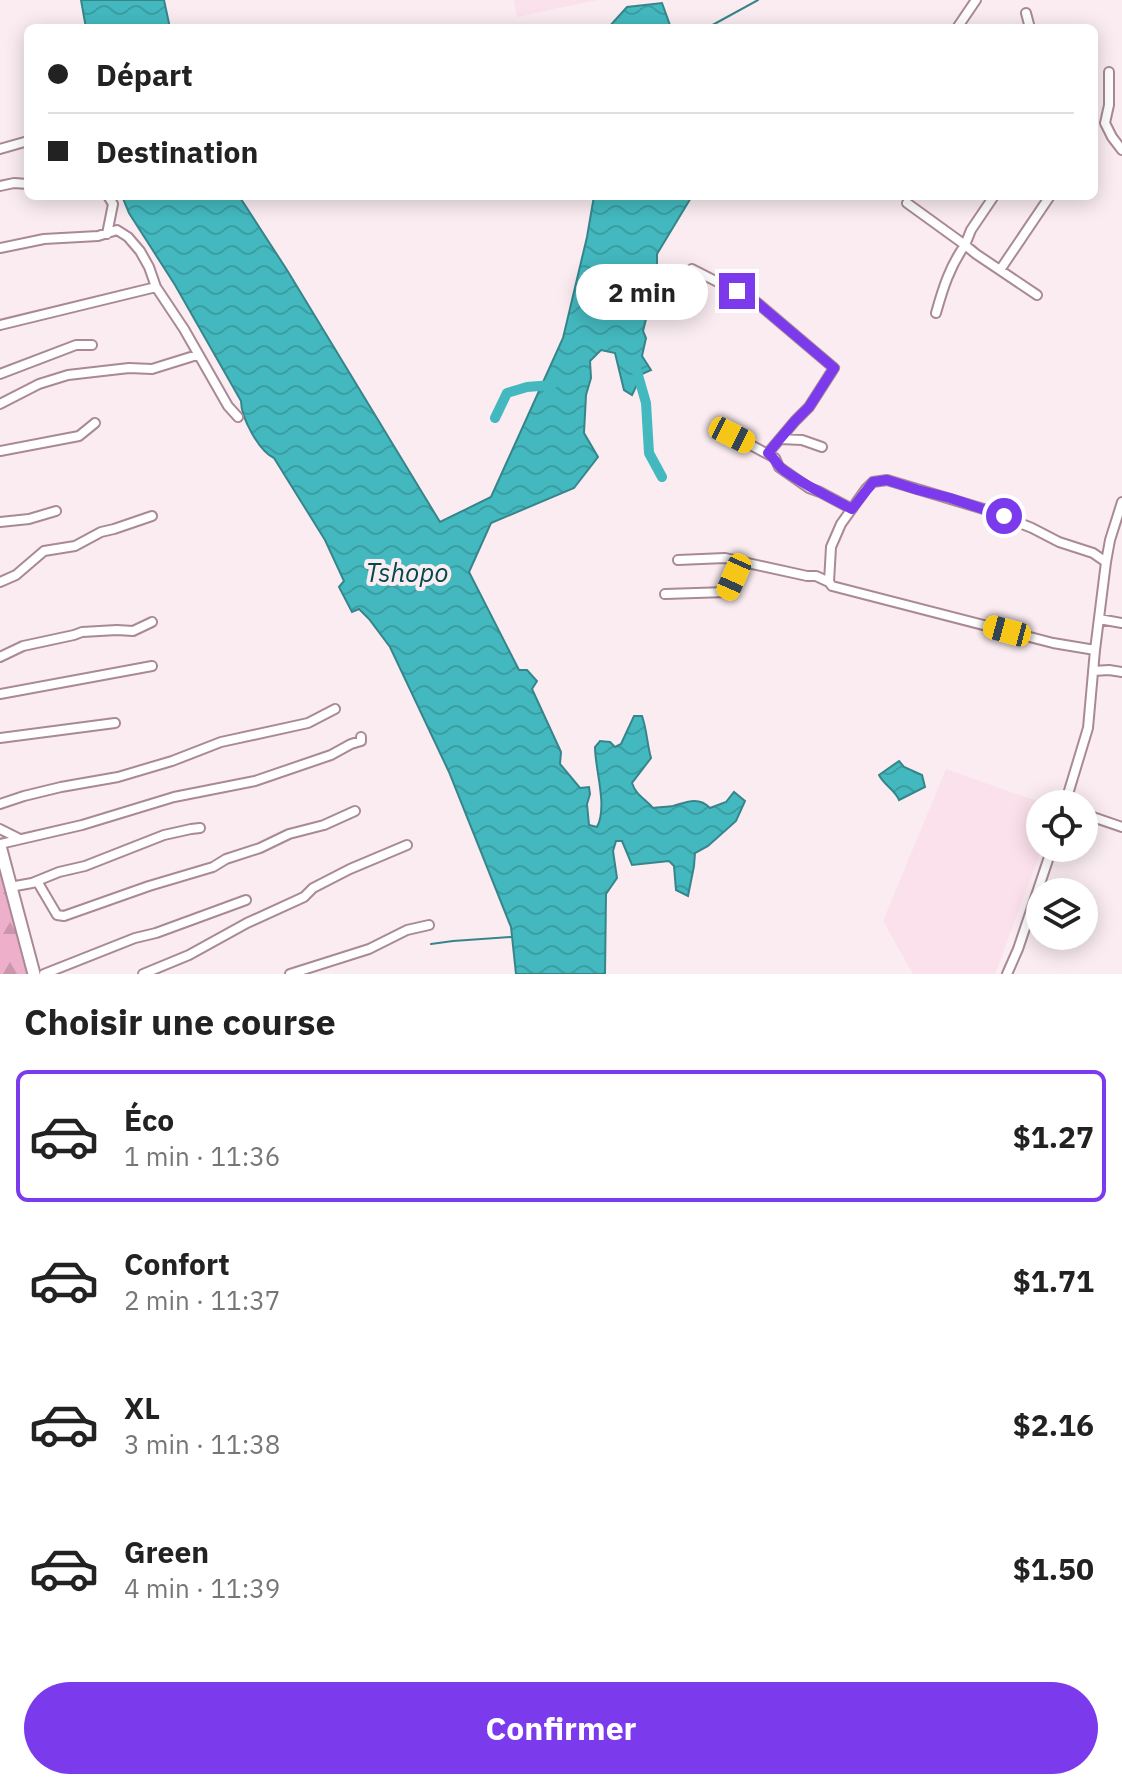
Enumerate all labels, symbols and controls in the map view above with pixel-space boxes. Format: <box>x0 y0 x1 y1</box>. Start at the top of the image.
text: Départ <box>96 55 193 94</box>
text: Destination <box>96 132 258 171</box>
callout: 2 min <box>577 263 709 319</box>
route end <box>719 273 755 309</box>
text: 2 min <box>608 275 676 309</box>
car <box>705 413 759 457</box>
route start <box>986 498 1022 534</box>
car <box>713 550 755 604</box>
water label: Tshopo <box>365 555 449 589</box>
car <box>981 613 1033 649</box>
map controls <box>1026 790 1098 950</box>
button: locate <box>1026 790 1098 862</box>
button: layers <box>1026 878 1098 950</box>
text: Choisir une course <box>24 998 336 1045</box>
icon: car <box>28 1100 100 1172</box>
text: Éco <box>124 1100 174 1139</box>
text: $1.27 <box>1013 1117 1094 1156</box>
text: 1 min · 11:36 <box>124 1139 280 1173</box>
icon: car <box>28 1244 100 1316</box>
text: Confort <box>124 1244 230 1283</box>
text: $1.71 <box>1013 1261 1094 1300</box>
text: 2 min · 11:37 <box>124 1283 280 1317</box>
icon: car <box>28 1388 100 1460</box>
text: XL <box>124 1388 160 1427</box>
text: $2.16 <box>1013 1405 1094 1444</box>
text: 3 min · 11:38 <box>124 1427 280 1461</box>
icon: car <box>28 1532 100 1604</box>
text: Green <box>124 1532 209 1571</box>
text: $1.50 <box>1013 1549 1094 1588</box>
text: 4 min · 11:39 <box>124 1571 280 1605</box>
button: Confirmer <box>24 1682 1098 1774</box>

